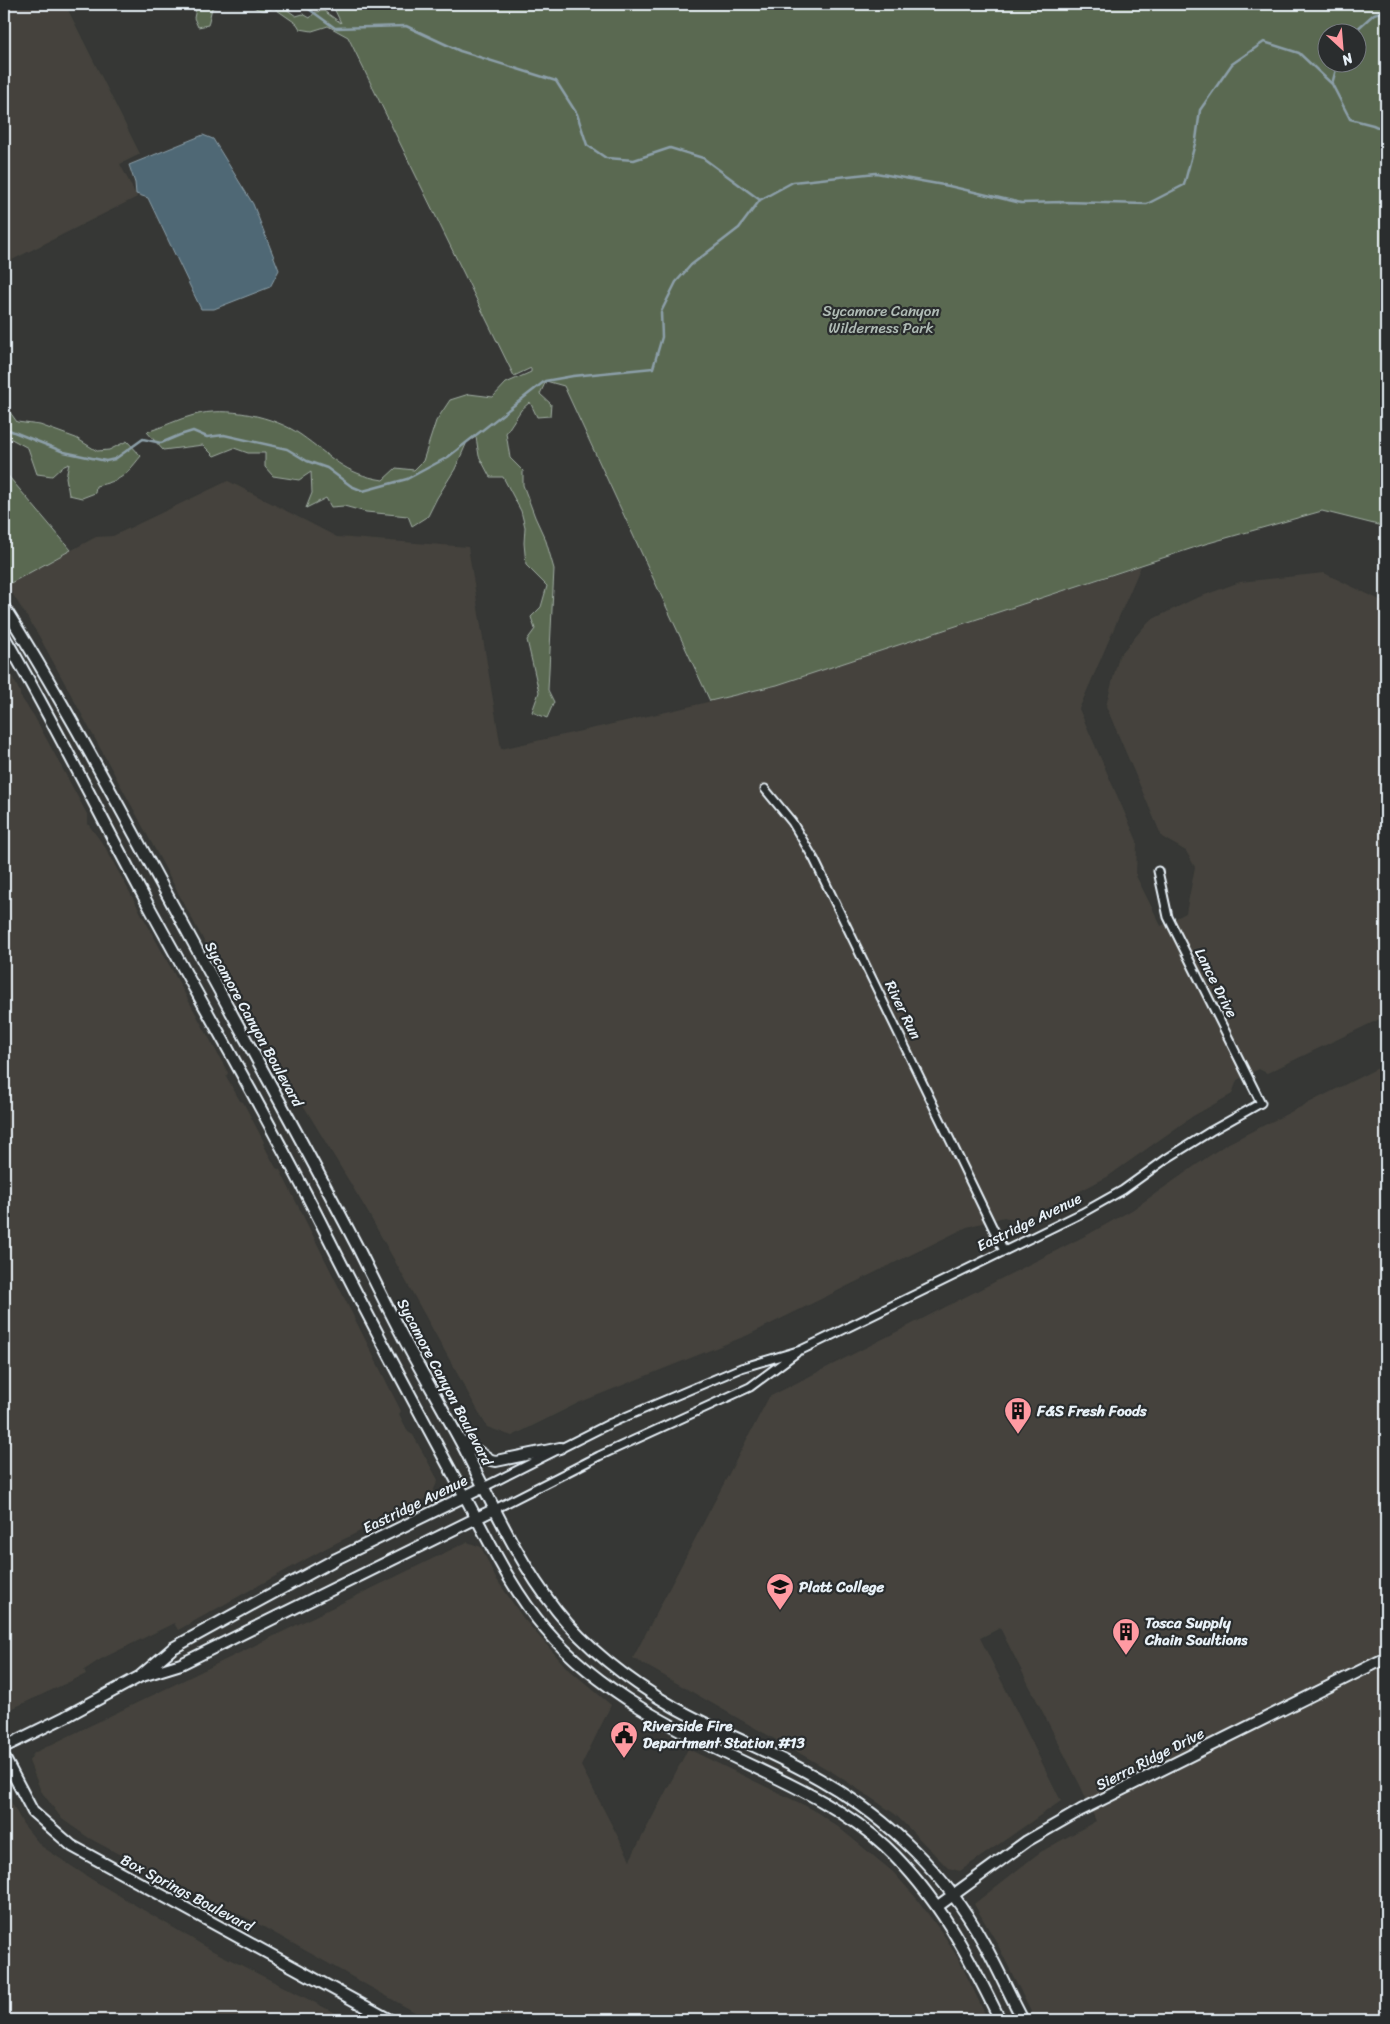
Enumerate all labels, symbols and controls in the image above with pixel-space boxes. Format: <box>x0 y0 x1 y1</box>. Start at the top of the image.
north arrow <box>1318 22 1368 72</box>
text: N <box>1337 45 1358 73</box>
park label: Sycamore Canyon Wilderness Park <box>822 298 940 341</box>
street label: Sycamore Canyon Boulevard <box>197 936 311 1113</box>
street label: Lance Drive <box>1187 943 1245 1023</box>
street label: River Run <box>877 976 929 1044</box>
street label: Eastridge Avenue <box>972 1185 1086 1259</box>
street label: Sycamore Canyon Boulevard <box>390 1294 501 1471</box>
building icon: F&S Fresh Foods <box>1003 1396 1033 1435</box>
place label: F&S Fresh Foods <box>1036 1398 1148 1424</box>
street label: Eastridge Avenue <box>358 1467 472 1541</box>
school or university icon: Platt College <box>765 1572 795 1611</box>
place label: Platt College <box>799 1574 885 1600</box>
place label: Tosca Supply Chain Soultions <box>1144 1610 1248 1653</box>
building icon: Tosca Supply Chain Soultions <box>1111 1617 1141 1656</box>
place label: Riverside Fire Department Station #13 <box>642 1713 805 1756</box>
public building icon: Riverside Fire Department Station #13 <box>609 1720 639 1759</box>
street label: Sierra Ridge Drive <box>1091 1720 1209 1798</box>
street label: Box Springs Boulevard <box>116 1847 259 1940</box>

